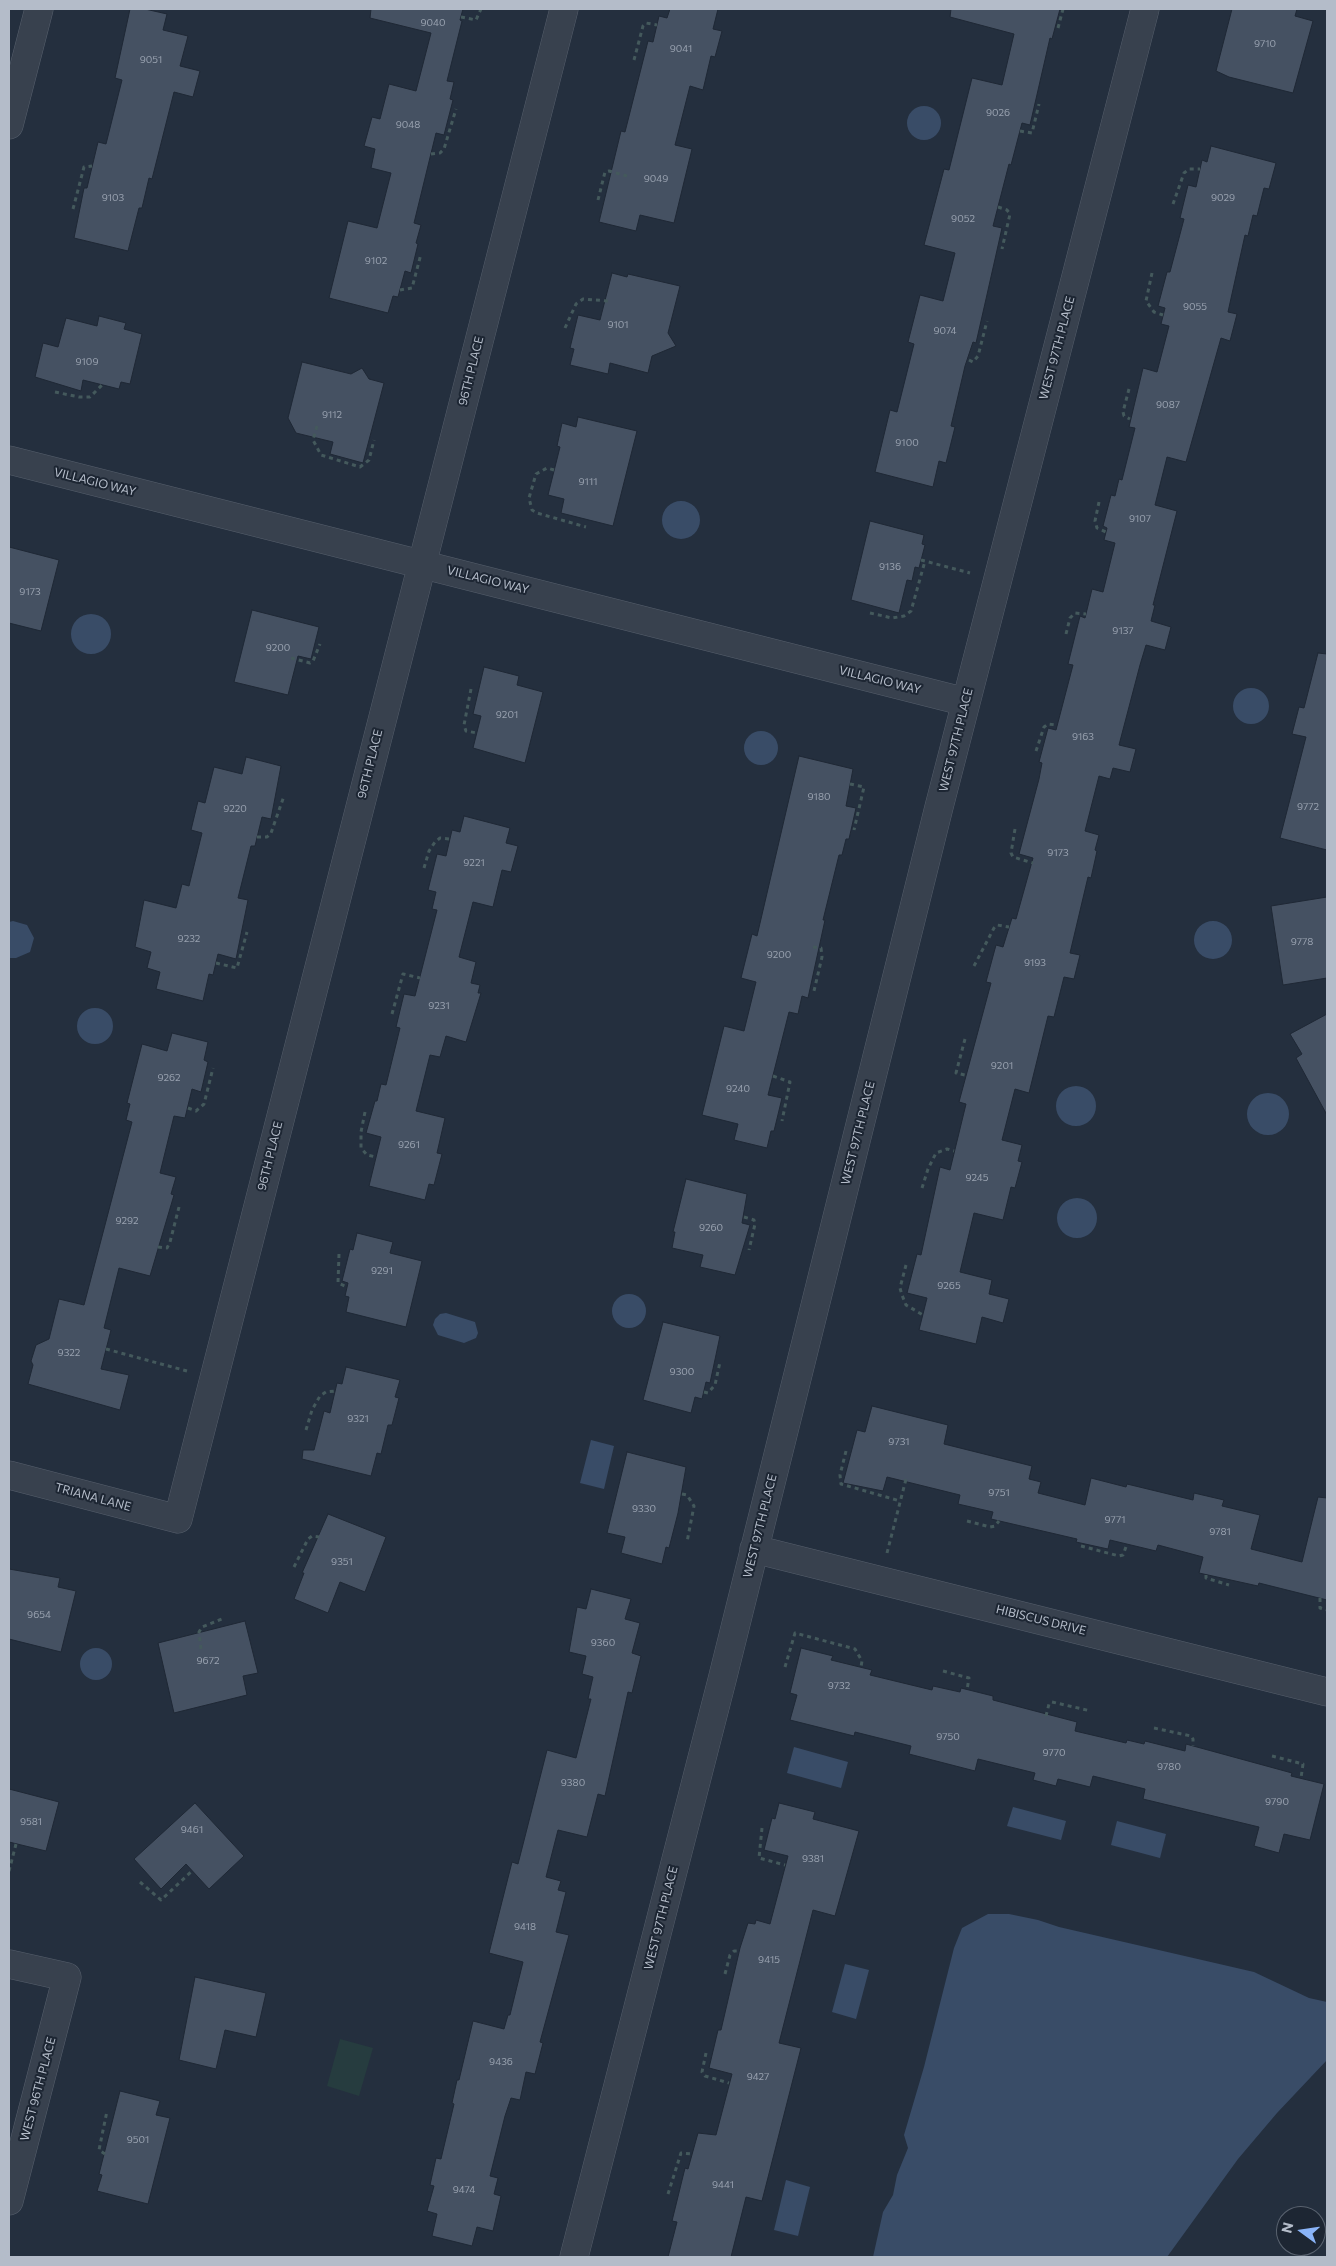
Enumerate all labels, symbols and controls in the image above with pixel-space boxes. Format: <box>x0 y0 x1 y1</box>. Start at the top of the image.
house number: 9040 <box>420 17 446 29</box>
house number: 9710 <box>1254 38 1276 50</box>
house number: 9041 <box>670 43 692 55</box>
house number: 9051 <box>140 54 162 66</box>
house number: 9026 <box>986 107 1010 119</box>
house number: 9048 <box>396 119 420 131</box>
house number: 9049 <box>644 173 668 185</box>
house number: 9103 <box>102 192 124 204</box>
house number: 9029 <box>1211 192 1235 204</box>
house number: 9052 <box>951 213 975 225</box>
house number: 9102 <box>365 255 387 267</box>
street label: WEST 97TH PLACE <box>1036 295 1078 401</box>
house number: 9055 <box>1183 301 1207 313</box>
house number: 9101 <box>607 319 629 331</box>
house number: 9074 <box>933 325 957 337</box>
street label: 96TH PLACE <box>455 335 487 407</box>
house number: 9109 <box>76 356 98 368</box>
house number: 9087 <box>1156 399 1180 411</box>
house number: 9112 <box>322 409 342 421</box>
house number: 9100 <box>895 437 919 449</box>
street label: VILLAGIO WAY <box>53 465 137 499</box>
house number: 9111 <box>579 476 597 488</box>
house number: 9107 <box>1129 513 1151 525</box>
house number: 9136 <box>879 561 901 573</box>
street label: VILLAGIO WAY <box>446 563 530 597</box>
house number: 9173 <box>19 586 41 598</box>
house number: 9137 <box>1112 625 1134 637</box>
house number: 9200 <box>266 642 290 654</box>
street label: VILLAGIO WAY <box>838 663 922 697</box>
street label: WEST 97TH PLACE <box>936 687 976 793</box>
house number: 9201 <box>496 709 518 721</box>
street label: 96TH PLACE <box>354 728 386 800</box>
house number: 9163 <box>1072 731 1094 743</box>
house number: 9180 <box>808 791 830 803</box>
house number: 9772 <box>1297 801 1319 813</box>
house number: 9220 <box>223 803 247 815</box>
house number: 9173 <box>1047 847 1069 859</box>
house number: 9221 <box>463 857 485 869</box>
house number: 9232 <box>178 933 200 945</box>
house number: 9778 <box>1291 936 1313 948</box>
house number: 9200 <box>767 949 791 961</box>
house number: 9193 <box>1024 957 1046 969</box>
house number: 9231 <box>428 1000 450 1012</box>
house number: 9201 <box>991 1060 1013 1072</box>
house number: 9262 <box>157 1072 181 1084</box>
street label: WEST 97TH PLACE <box>838 1080 878 1186</box>
house number: 9240 <box>726 1083 750 1095</box>
street label: 96TH PLACE <box>254 1120 286 1192</box>
house number: 9261 <box>398 1139 420 1151</box>
house number: 9245 <box>965 1172 989 1184</box>
house number: 9292 <box>115 1215 139 1227</box>
house number: 9260 <box>699 1222 723 1234</box>
house number: 9291 <box>371 1265 393 1277</box>
house number: 9265 <box>937 1280 961 1292</box>
house number: 9322 <box>58 1347 80 1359</box>
house number: 9300 <box>670 1366 694 1378</box>
house number: 9321 <box>347 1413 369 1425</box>
house number: 9731 <box>888 1436 910 1448</box>
street label: WEST 97TH PLACE <box>740 1473 780 1579</box>
street label: TRIANA LANE <box>53 1480 133 1514</box>
house number: 9751 <box>988 1487 1010 1499</box>
house number: 9330 <box>632 1503 656 1515</box>
house number: 9771 <box>1105 1514 1125 1526</box>
house number: 9781 <box>1209 1526 1231 1538</box>
house number: 9351 <box>331 1556 353 1568</box>
street label: HIBISCUS DRIVE <box>994 1602 1088 1638</box>
house number: 9654 <box>27 1609 51 1621</box>
house number: 9360 <box>591 1637 615 1649</box>
house number: 9672 <box>197 1655 219 1667</box>
house number: 9732 <box>828 1680 850 1692</box>
house number: 9750 <box>936 1731 960 1743</box>
house number: 9770 <box>1042 1747 1066 1759</box>
house number: 9780 <box>1157 1761 1181 1773</box>
house number: 9380 <box>561 1777 585 1789</box>
house number: 9790 <box>1265 1796 1289 1808</box>
house number: 9581 <box>20 1816 42 1828</box>
house number: 9461 <box>181 1824 203 1836</box>
house number: 9381 <box>802 1853 824 1865</box>
street label: WEST 97TH PLACE <box>641 1865 681 1971</box>
house number: 9418 <box>514 1921 536 1933</box>
house number: 9415 <box>758 1954 780 1966</box>
street label: WEST 96TH PLACE <box>17 2035 59 2143</box>
house number: 9436 <box>489 2056 513 2068</box>
house number: 9427 <box>747 2071 769 2083</box>
house number: 9501 <box>127 2134 149 2146</box>
house number: 9441 <box>712 2179 734 2191</box>
house number: 9474 <box>453 2184 475 2196</box>
north arrow <box>1276 2206 1326 2256</box>
text: N <box>1277 2220 1296 2235</box>

